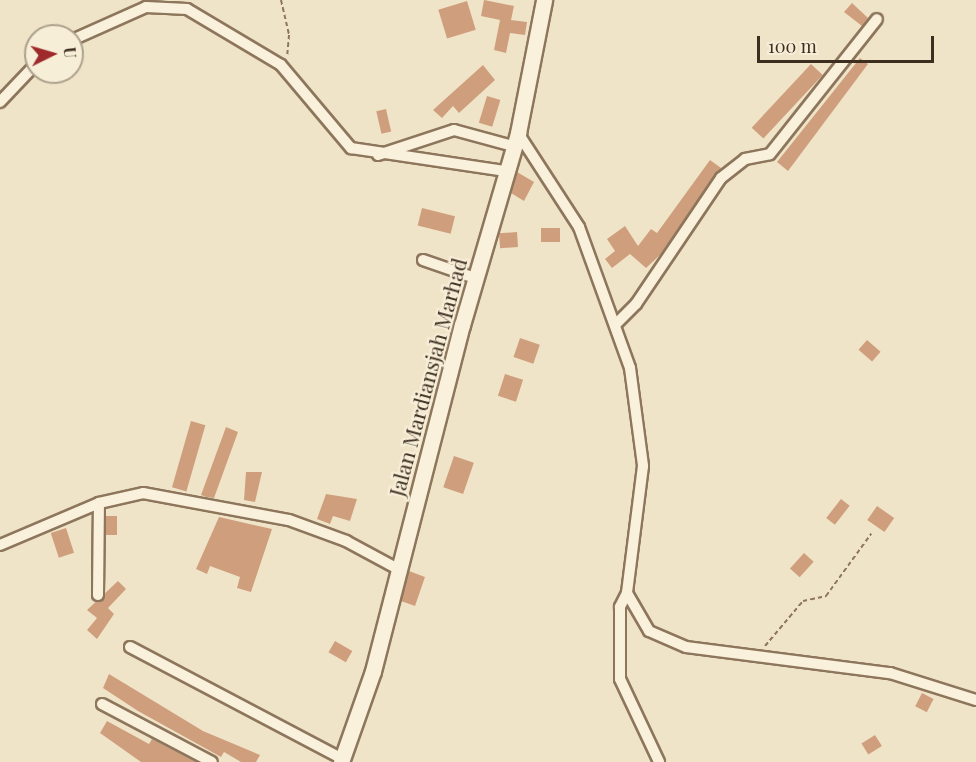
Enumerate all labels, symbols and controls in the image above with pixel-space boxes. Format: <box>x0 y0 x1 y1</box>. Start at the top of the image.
north arrow <box>24 24 84 84</box>
scale bar <box>760 24 937 62</box>
text: 100 m <box>768 34 817 58</box>
text: U <box>59 46 81 59</box>
street label: Jalan Mardiansjah Marhad <box>383 255 471 499</box>

